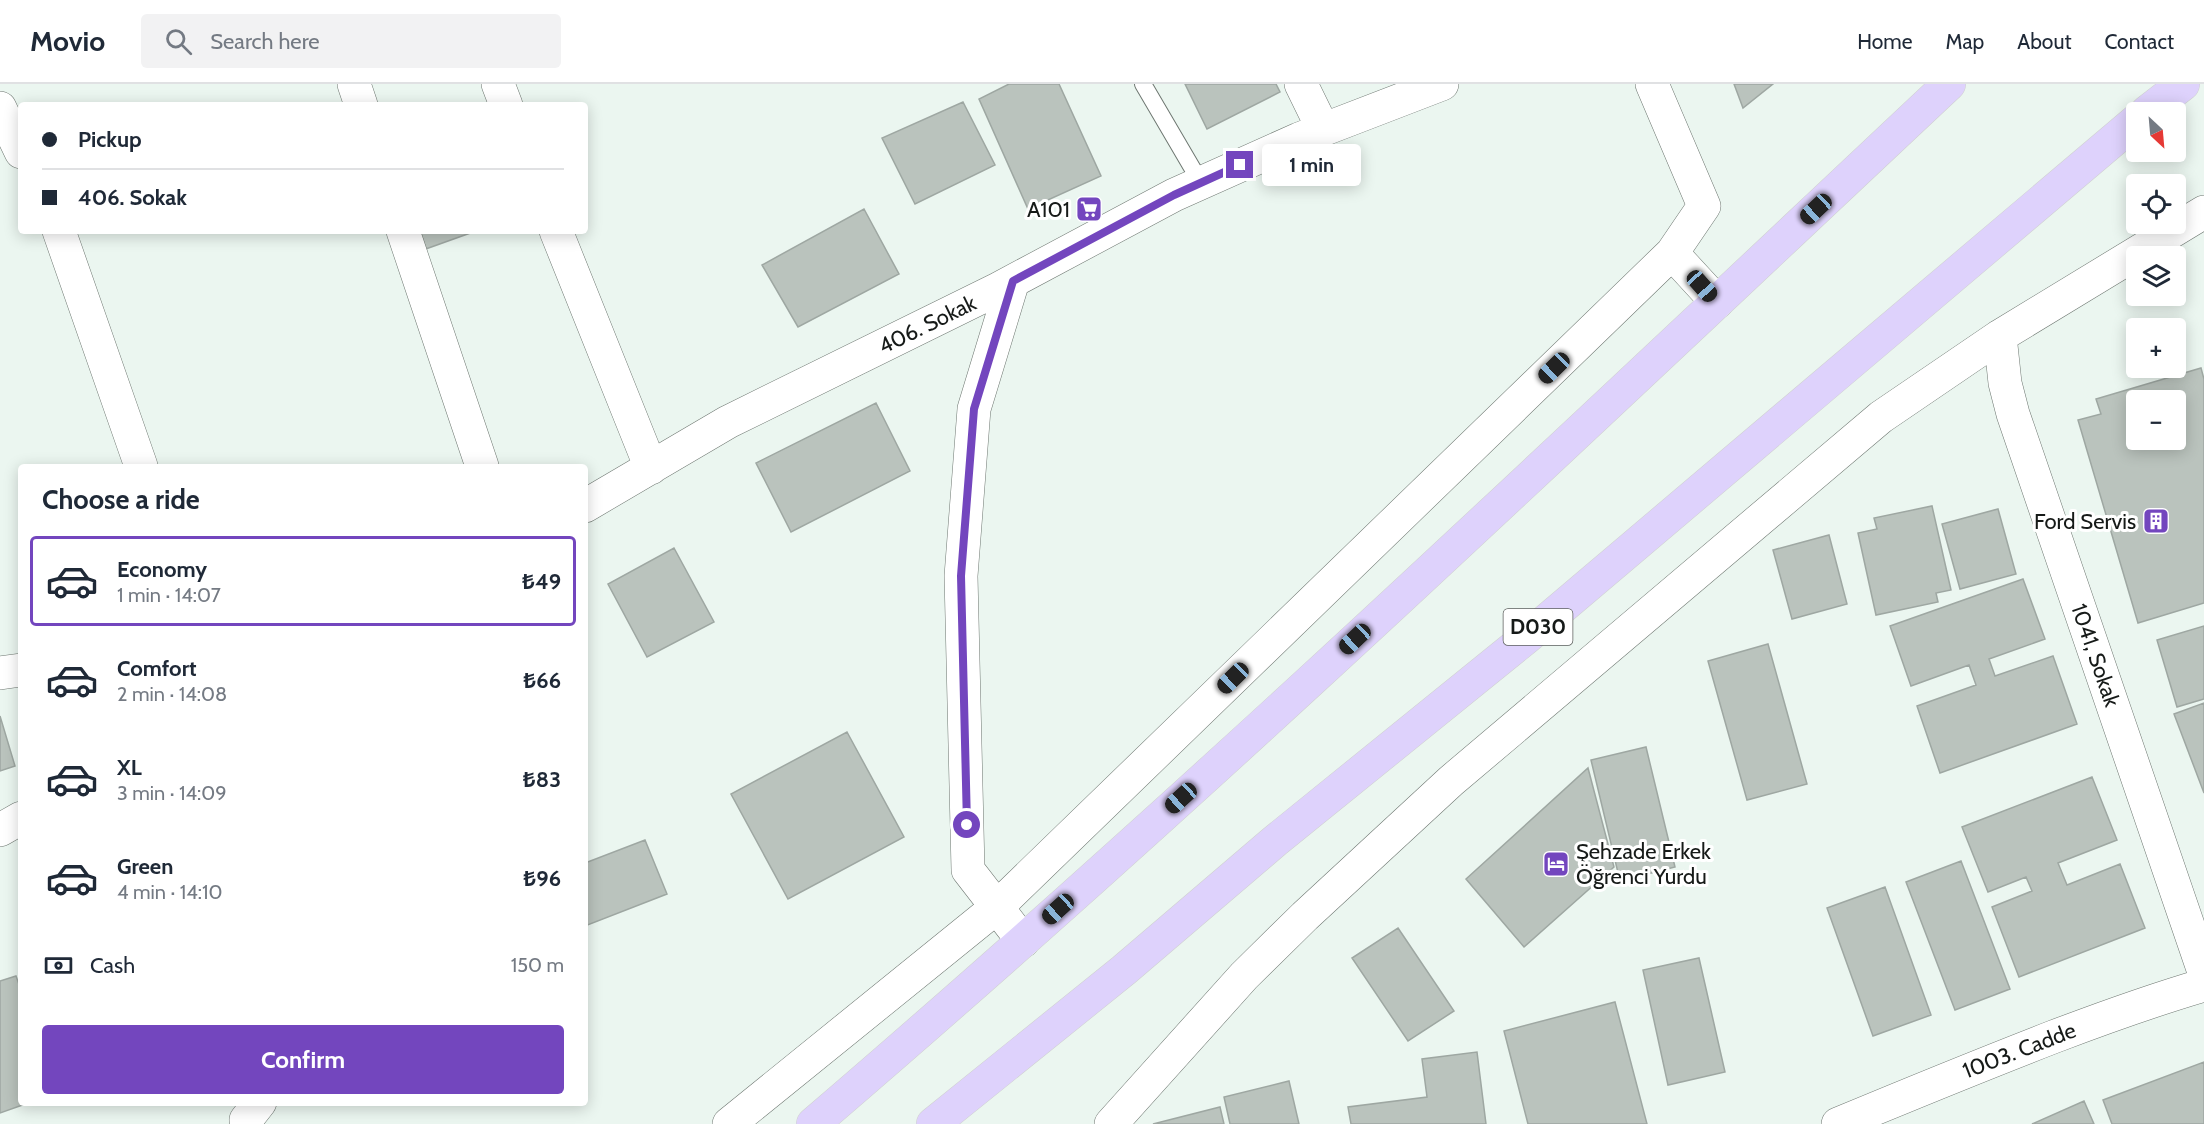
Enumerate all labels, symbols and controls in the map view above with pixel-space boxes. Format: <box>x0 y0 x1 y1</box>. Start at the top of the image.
search box <box>141 14 561 68</box>
text: Movio <box>30 24 105 58</box>
icon: search <box>162 25 195 58</box>
text: Search here <box>210 28 320 55</box>
text: Home <box>1857 29 1913 54</box>
text: Map <box>1946 29 1984 54</box>
text: About <box>2017 29 2071 54</box>
text: Contact <box>2104 29 2174 54</box>
north arrow <box>2126 102 2186 162</box>
map controls <box>2126 102 2186 450</box>
text: Pickup <box>78 126 142 153</box>
callout: 1 min <box>1261 144 1360 186</box>
route end <box>1226 151 1253 178</box>
text: 1 min <box>1289 153 1334 177</box>
button: locate <box>2126 174 2186 234</box>
text: 406. Sokak <box>78 184 187 211</box>
car <box>1797 190 1835 228</box>
supermarket icon: A101 <box>1074 194 1104 224</box>
place label: A101 <box>1027 196 1070 223</box>
button: layers <box>2126 246 2186 306</box>
car <box>1683 267 1721 305</box>
street label: 406. Sokak <box>874 289 981 360</box>
button: + <box>2126 318 2186 378</box>
car <box>1535 349 1573 387</box>
button: − <box>2126 390 2186 450</box>
text: Choose a ride <box>42 483 200 516</box>
building icon: Ford Servis <box>2141 506 2171 536</box>
place label: Ford Servis <box>2034 508 2136 535</box>
icon: car <box>45 554 99 608</box>
text: Economy <box>117 556 207 583</box>
text: ₺49 <box>522 568 561 595</box>
text: 1 min · 14:07 <box>117 583 221 607</box>
street label: 1041, Sokak <box>2065 600 2126 710</box>
road number: D030 <box>1504 609 1572 645</box>
car <box>1336 620 1374 658</box>
icon: car <box>45 653 99 707</box>
text: Comfort <box>117 655 196 682</box>
car <box>1214 659 1252 697</box>
text: ₺66 <box>523 667 561 694</box>
text: 2 min · 14:08 <box>117 682 227 706</box>
icon: car <box>45 752 99 806</box>
text: XL <box>117 754 142 781</box>
text: ₺83 <box>523 766 561 793</box>
car <box>1162 779 1200 817</box>
text: 3 min · 14:09 <box>117 781 227 805</box>
route start <box>953 811 980 838</box>
place label: Şehzade Erkek Öğrenci Yurdu <box>1576 838 1711 890</box>
hotel icon: Şehzade Erkek Öğrenci Yurdu <box>1541 849 1571 879</box>
icon: car <box>45 851 99 905</box>
text: Green <box>117 853 173 880</box>
text: ₺96 <box>523 865 561 892</box>
text: 4 min · 14:10 <box>117 880 223 904</box>
car <box>1039 890 1077 928</box>
icon: cash <box>42 949 75 982</box>
text: Cash <box>90 952 135 979</box>
text: 150 m <box>511 953 564 977</box>
street label: 1003. Cadde <box>1959 1017 2080 1084</box>
button: Confirm <box>42 1025 564 1094</box>

